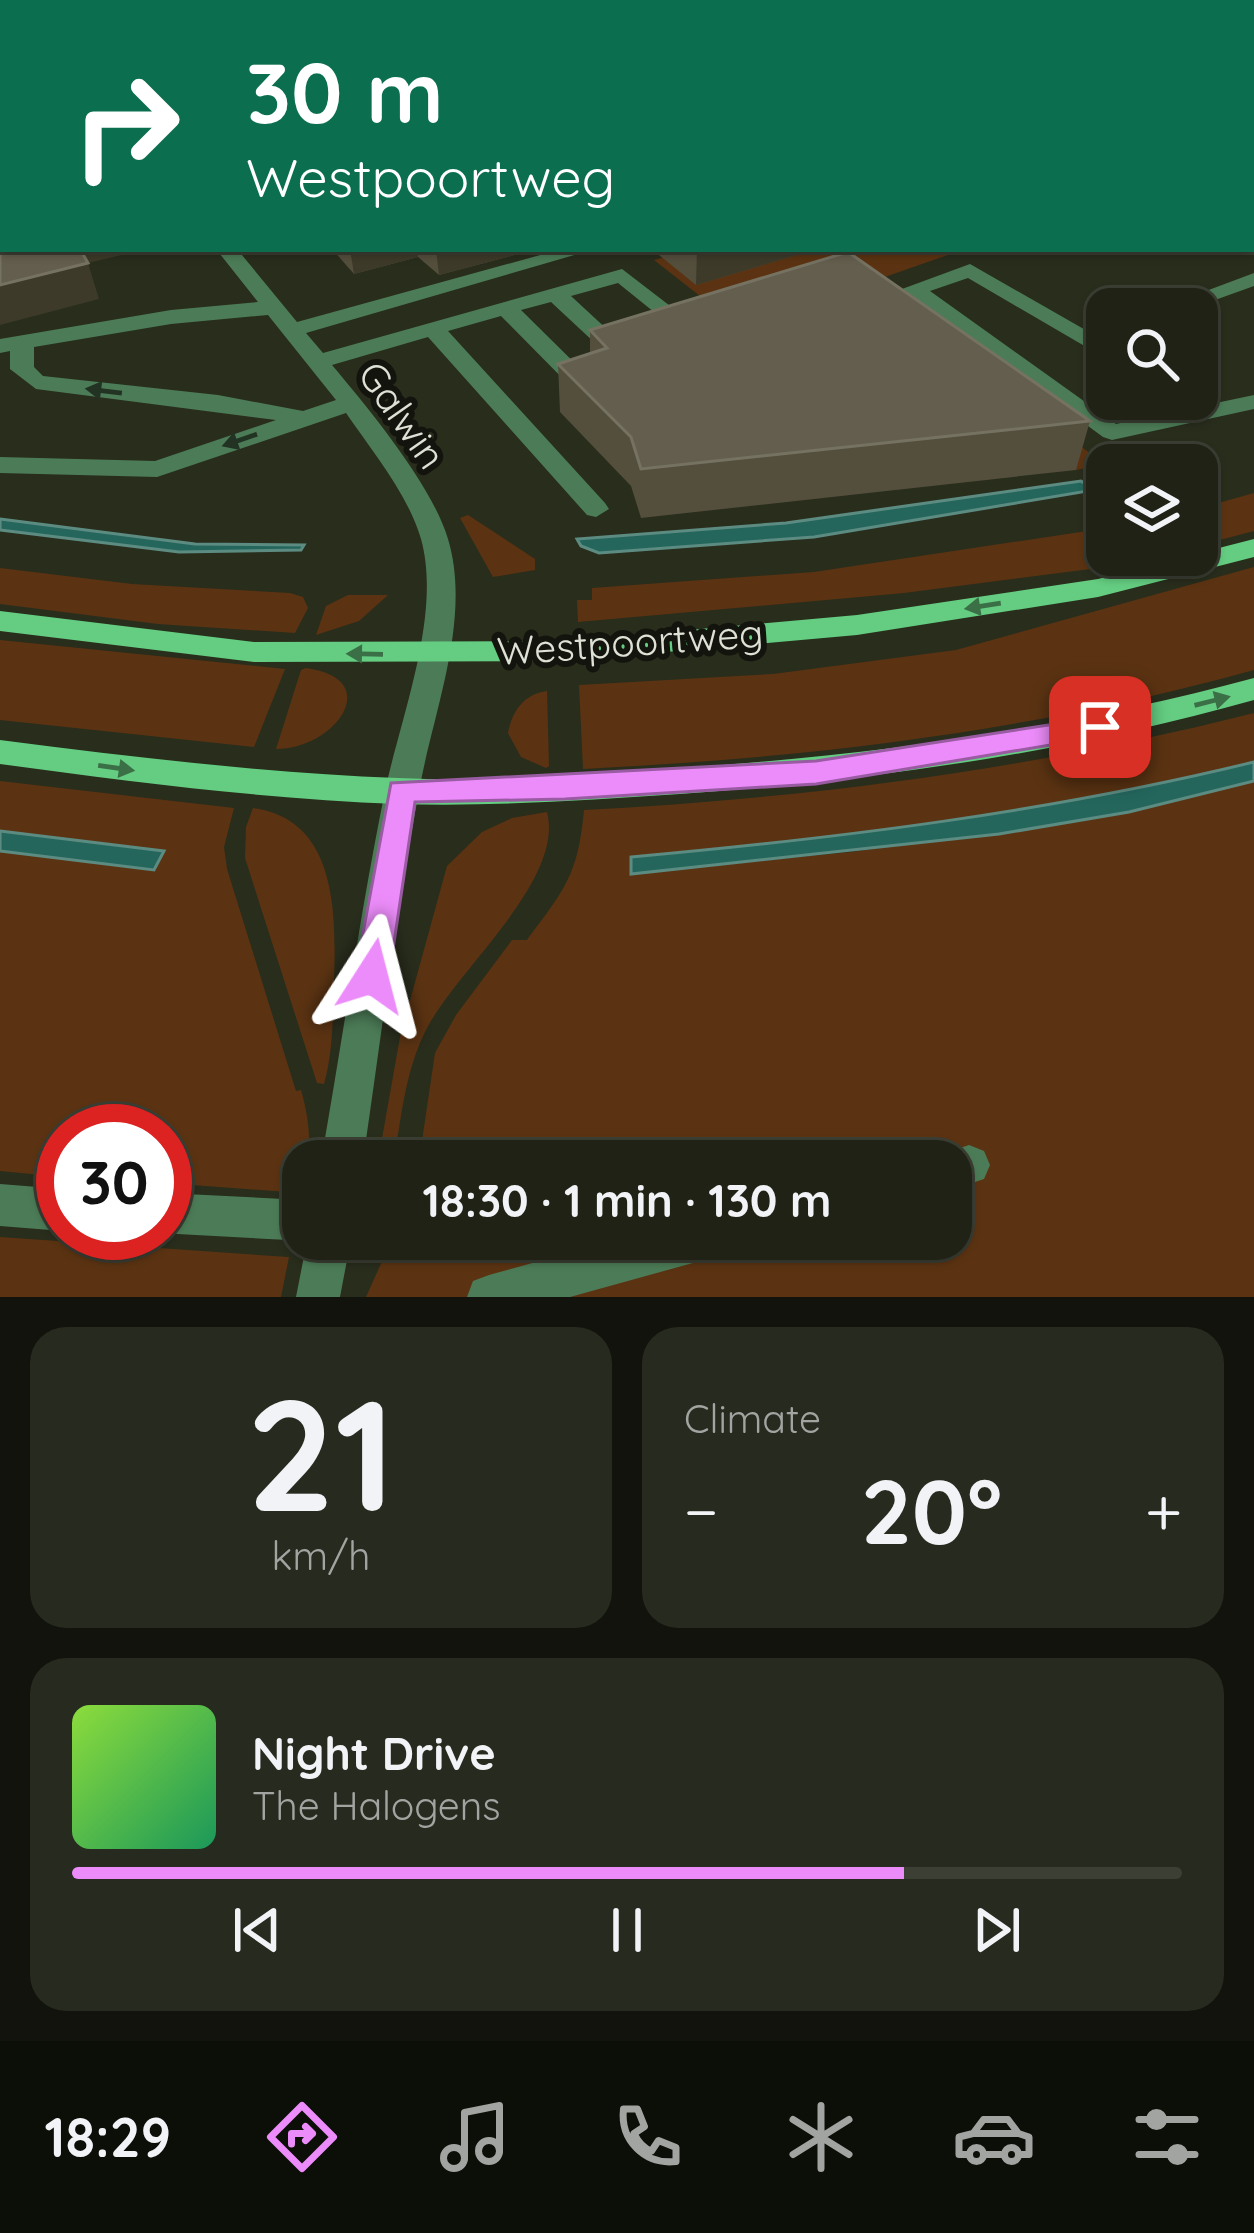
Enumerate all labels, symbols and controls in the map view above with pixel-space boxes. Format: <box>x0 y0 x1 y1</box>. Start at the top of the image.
text: 30 m <box>246 39 444 144</box>
icon: right <box>48 48 204 204</box>
text: Westpoortweg <box>246 143 615 211</box>
map controls <box>1086 288 1218 576</box>
button: search <box>1086 288 1218 420</box>
street label: Galwin <box>348 352 457 478</box>
one-way arrow <box>85 382 123 401</box>
one-way arrow <box>221 432 257 450</box>
button: layers <box>1086 444 1218 576</box>
one-way arrow <box>963 597 1001 616</box>
street label: Westpoortweg <box>495 608 765 675</box>
one-way arrow <box>345 644 383 664</box>
pin <box>1049 676 1151 778</box>
one-way arrow <box>1193 691 1230 710</box>
icon: arrive <box>1067 694 1133 760</box>
one-way arrow <box>98 758 135 777</box>
position arrow <box>309 913 435 1039</box>
speed limit sign: 30 <box>36 1104 192 1260</box>
text: 18:30 · 1 min · 130 m <box>422 1172 832 1228</box>
text: 21 <box>246 1355 396 1550</box>
text: Climate <box>684 1394 821 1443</box>
text: 20° <box>861 1454 1002 1567</box>
text: − <box>684 1469 718 1552</box>
text: + <box>1145 1469 1182 1552</box>
text: km/h <box>272 1531 370 1580</box>
text: Night Drive <box>252 1725 496 1781</box>
text: The Halogens <box>252 1781 501 1830</box>
icon: previous <box>224 1897 290 1963</box>
icon: pause <box>594 1897 660 1963</box>
icon: next <box>964 1897 1030 1963</box>
icon: directions <box>260 2095 344 2179</box>
icon: music <box>433 2095 517 2179</box>
icon: phone <box>606 2095 690 2179</box>
icon: climate <box>779 2095 863 2179</box>
icon: car <box>952 2095 1036 2179</box>
icon: filters <box>1125 2095 1209 2179</box>
text: 18:29 <box>45 2103 171 2171</box>

